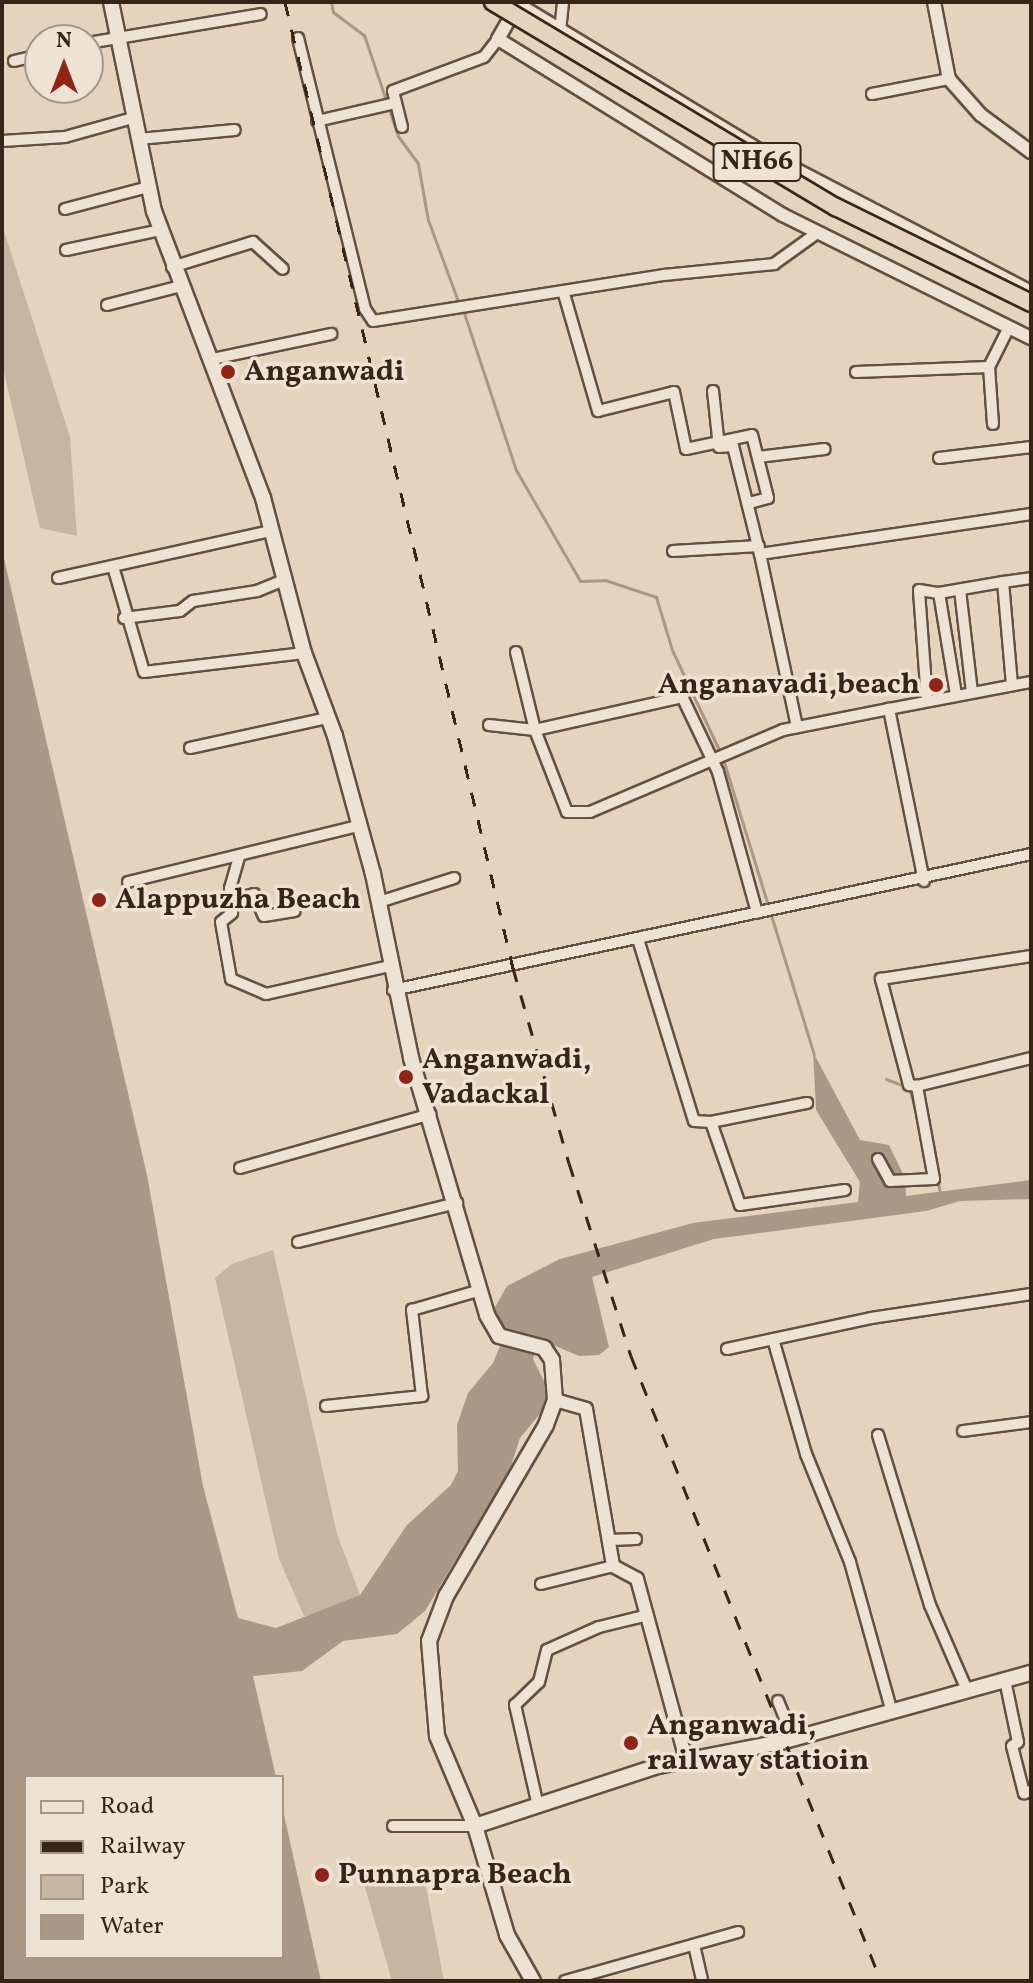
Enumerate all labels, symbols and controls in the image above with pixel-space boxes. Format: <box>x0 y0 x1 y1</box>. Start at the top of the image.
north arrow <box>24 24 104 104</box>
text: N <box>56 26 72 57</box>
road number: NH66 <box>711 138 803 186</box>
place label: Anganwadi <box>244 354 405 390</box>
marker: Anganwadi <box>219 363 237 381</box>
place label: Anganavadi,beach <box>658 667 920 703</box>
marker: Anganavadi,beach <box>927 676 945 694</box>
place label: Alappuzha Beach <box>115 882 361 918</box>
marker: Alappuzha Beach <box>90 891 108 909</box>
place label: Anganwadi, Vadackal <box>422 1042 591 1112</box>
marker: Anganwadi, Vadackal <box>397 1068 415 1086</box>
place label: Anganwadi, railway statioin <box>647 1708 870 1778</box>
marker: Anganwadi, railway statioin <box>622 1734 640 1752</box>
legend <box>24 1775 284 1959</box>
text: Road <box>100 1790 154 1824</box>
text: Railway <box>100 1830 186 1864</box>
place label: Punnapra Beach <box>338 1857 572 1893</box>
marker: Punnapra Beach <box>313 1866 331 1884</box>
text: Park <box>100 1870 149 1904</box>
text: Water <box>100 1910 164 1944</box>

